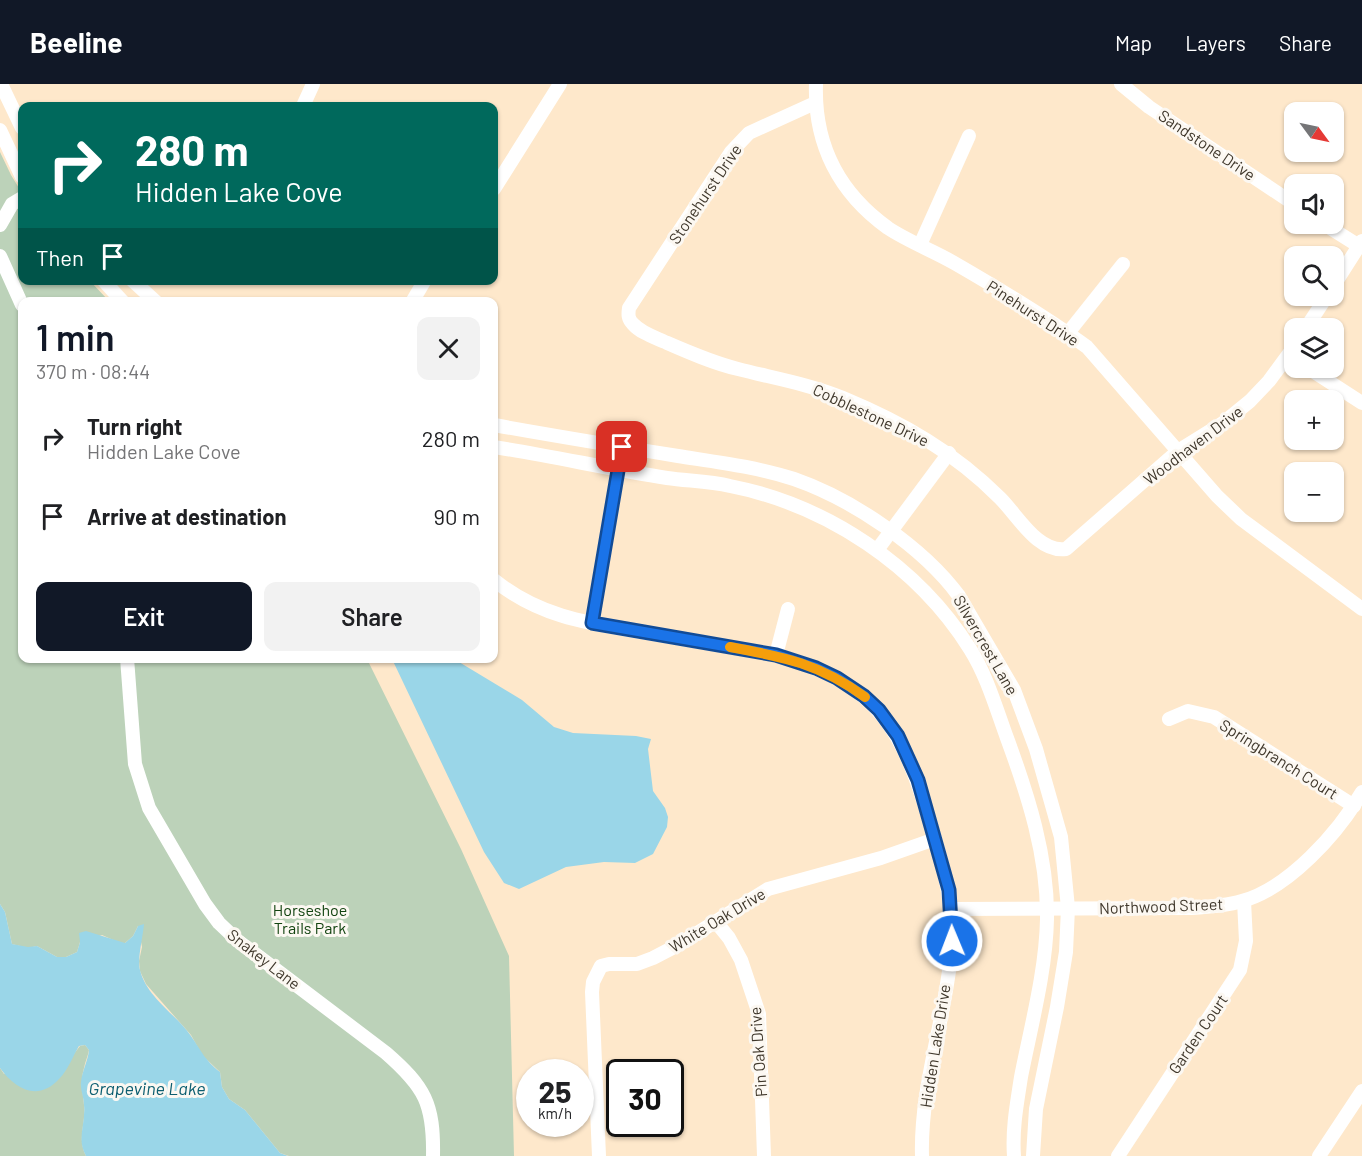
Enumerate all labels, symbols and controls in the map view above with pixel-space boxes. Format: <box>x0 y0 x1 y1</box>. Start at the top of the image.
text: Beeline <box>30 25 122 59</box>
text: Map <box>1115 30 1152 55</box>
text: Layers <box>1185 30 1246 55</box>
text: Share <box>1279 30 1332 55</box>
north arrow <box>1284 102 1344 162</box>
map controls <box>1284 102 1344 522</box>
street label: Sandstone Drive <box>1155 105 1259 184</box>
text: 280 m <box>135 124 249 174</box>
icon: right <box>36 126 114 204</box>
street label: Stonehurst Drive <box>664 140 745 247</box>
button: sound <box>1284 174 1344 234</box>
text: Hidden Lake Cove <box>135 175 343 207</box>
icon: arrive <box>96 240 129 273</box>
text: Then <box>36 244 84 270</box>
button: search <box>1284 246 1344 306</box>
street label: Pinehurst Drive <box>984 276 1083 349</box>
text: 1 min <box>36 315 115 358</box>
button: close <box>417 317 480 380</box>
button: layers <box>1284 318 1344 378</box>
text: 370 m · 08:44 <box>36 359 150 383</box>
street label: Cobblestone Drive <box>810 379 932 450</box>
button: + <box>1284 390 1344 450</box>
street label: Woodhaven Drive <box>1139 401 1246 488</box>
text: Turn right <box>87 413 182 439</box>
pin <box>596 421 647 472</box>
icon: right <box>36 422 69 455</box>
text: 280 m <box>422 425 480 451</box>
icon: arrive <box>605 430 638 463</box>
text: Hidden Lake Cove <box>87 439 241 463</box>
button: − <box>1284 462 1344 522</box>
icon: arrive <box>36 500 69 533</box>
text: Arrive at destination <box>87 503 286 529</box>
text: 90 m <box>434 503 480 529</box>
button: Exit <box>36 582 252 651</box>
button: Share <box>264 582 480 651</box>
street label: Silvercrest Lane <box>950 591 1023 698</box>
street label: Springbranch Court <box>1217 715 1342 803</box>
street label: White Oak Drive <box>665 883 768 956</box>
street label: Northwood Street <box>1099 894 1223 917</box>
park label: Horseshoe Trails Park <box>273 900 347 937</box>
position arrow <box>920 909 984 973</box>
street label: Snakey Lane <box>224 924 304 993</box>
street label: Hidden Lake Drive <box>915 983 954 1109</box>
street label: Garden Court <box>1164 990 1231 1077</box>
street label: Pin Oak Drive <box>745 1006 770 1098</box>
speed limit sign: 30 <box>606 1059 684 1137</box>
text: 25 <box>539 1073 571 1109</box>
water label: Grapevine Lake <box>89 1077 205 1099</box>
text: km/h <box>538 1104 572 1122</box>

